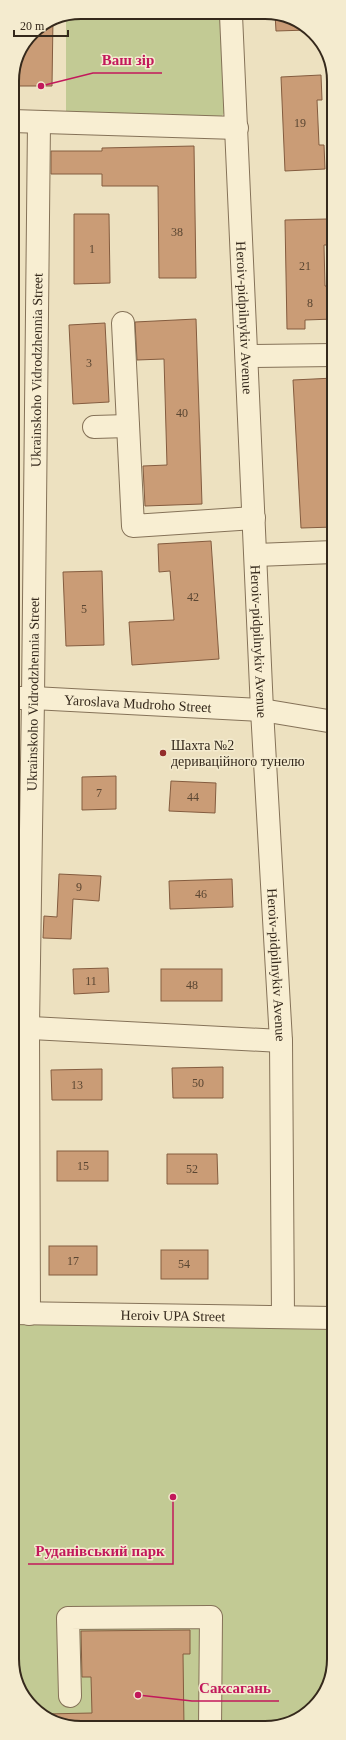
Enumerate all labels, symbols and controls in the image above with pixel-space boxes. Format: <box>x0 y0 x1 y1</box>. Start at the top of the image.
scale bar <box>14 12 68 38</box>
text: 20 m <box>20 19 45 33</box>
callout: Ваш зір <box>93 46 162 73</box>
text: Ваш зір <box>102 52 154 68</box>
house number: 19 <box>294 116 306 130</box>
house number: 38 <box>171 225 183 239</box>
street label: Heroiv-pidpilnykiv Avenue <box>234 241 255 395</box>
house number: 1 <box>89 242 95 256</box>
house number: 21 <box>299 259 311 273</box>
street label: Ukrainskoho Vidrodzhennia Street <box>28 273 45 467</box>
house number: 8 <box>307 296 313 310</box>
house number: 3 <box>86 356 92 370</box>
house number: 40 <box>176 406 188 420</box>
street label: Heroiv-pidpilnykiv Avenue <box>248 564 270 718</box>
house number: 42 <box>187 590 199 604</box>
street label: Ukrainskoho Vidrodzhennia Street <box>24 597 42 791</box>
house number: 5 <box>81 602 87 616</box>
street label: Yaroslava Mudroho Street <box>64 692 212 715</box>
place label: Шахта №2 дериваційного тунелю <box>171 738 305 769</box>
marker: Шахта №2 дериваційного тунелю <box>158 748 168 758</box>
house number: 7 <box>96 786 102 800</box>
house number: 44 <box>187 790 199 804</box>
house number: 9 <box>76 880 82 894</box>
house number: 46 <box>195 887 207 901</box>
street label: Heroiv-pidpilnykiv Avenue <box>265 888 289 1042</box>
house number: 11 <box>85 974 97 988</box>
house number: 48 <box>186 978 198 992</box>
house number: 50 <box>192 1076 204 1090</box>
house number: 13 <box>71 1078 83 1092</box>
house number: 15 <box>77 1159 89 1173</box>
house number: 52 <box>186 1162 198 1176</box>
house number: 17 <box>67 1254 79 1268</box>
house number: 54 <box>178 1257 190 1271</box>
street label: Heroiv UPA Street <box>121 1307 225 1324</box>
callout: Руданівський парк <box>28 1537 173 1564</box>
text: Руданівський парк <box>35 1543 165 1559</box>
callout: Саксагань <box>192 1674 279 1701</box>
text: Саксагань <box>199 1680 271 1696</box>

